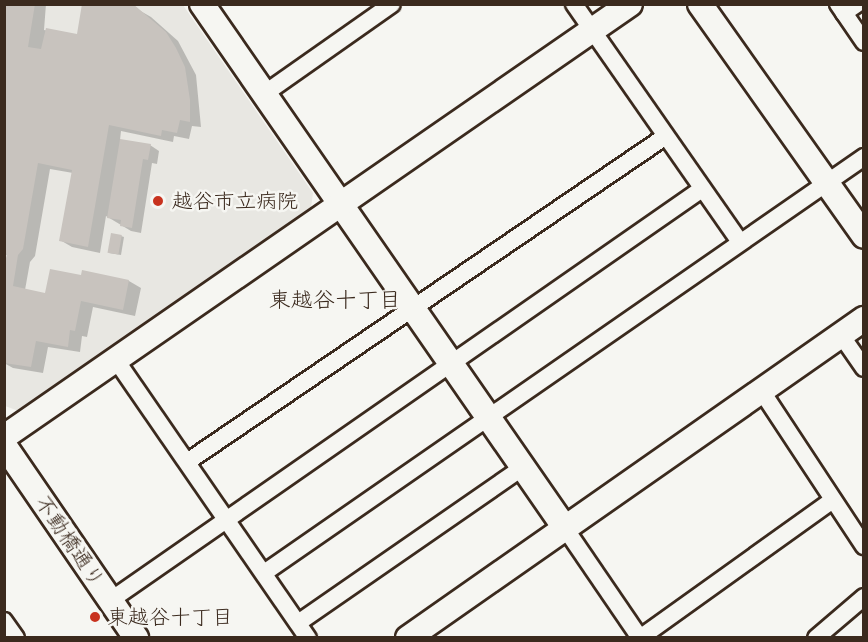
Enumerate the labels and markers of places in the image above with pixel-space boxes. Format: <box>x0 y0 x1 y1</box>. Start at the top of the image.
place label: 越谷市立病院 <box>172 188 298 214</box>
marker: 越谷市立病院 <box>149 192 167 210</box>
place label: 東越谷十丁目 <box>107 604 233 630</box>
marker: 東越谷十丁目 <box>88 610 102 624</box>

